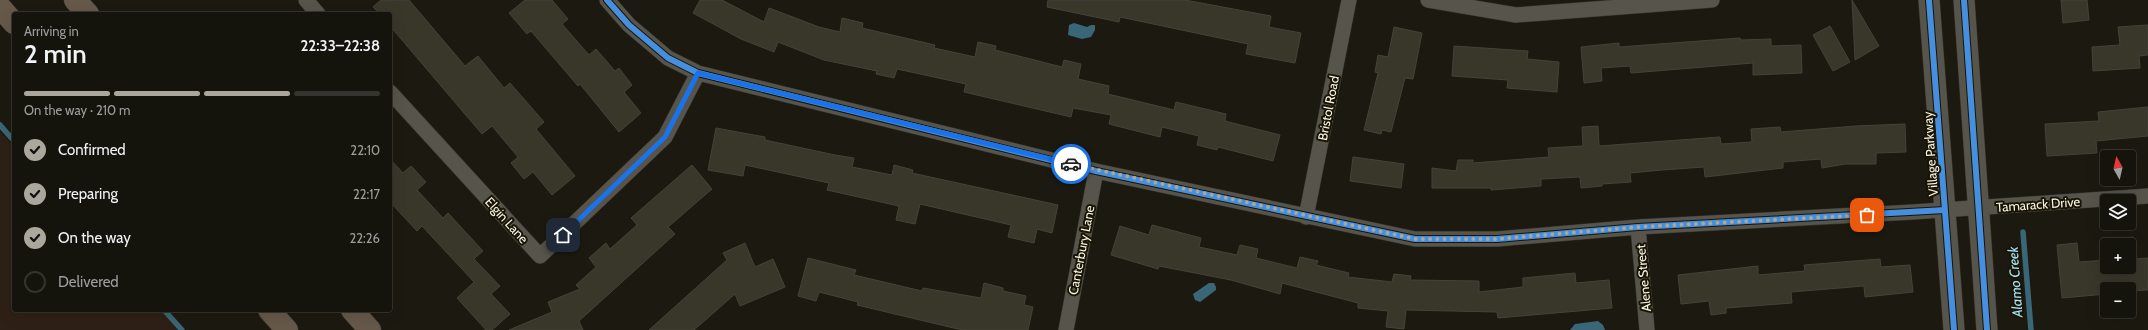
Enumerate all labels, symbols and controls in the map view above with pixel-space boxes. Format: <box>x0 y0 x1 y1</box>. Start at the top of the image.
text: Arriving in <box>24 23 79 39</box>
text: 22:33–22:38 <box>300 37 380 55</box>
text: 2 min <box>24 38 87 70</box>
street label: Bristol Road <box>1314 74 1342 142</box>
text: On the way · 210 m <box>24 102 130 118</box>
street label: Village Parkway <box>1919 111 1941 197</box>
icon: check <box>24 139 46 161</box>
text: Confirmed <box>58 141 126 159</box>
text: 22:10 <box>350 142 380 158</box>
courier <box>1051 144 1091 184</box>
north arrow <box>2100 150 2136 186</box>
map controls <box>2100 150 2136 318</box>
icon: car <box>1060 153 1082 175</box>
icon: check <box>24 183 46 205</box>
text: Preparing <box>58 185 118 203</box>
text: 22:17 <box>353 186 380 202</box>
street label: Tamarack Drive <box>1995 193 2081 215</box>
street label: Elgin Lane <box>482 194 532 247</box>
button: layers <box>2100 194 2136 230</box>
pin <box>1850 198 1884 232</box>
street label: Canterbury Lane <box>1064 204 1098 296</box>
icon: bag <box>1856 204 1878 226</box>
pin <box>546 218 580 252</box>
icon: home <box>552 224 574 246</box>
icon: check <box>24 227 46 249</box>
text: On the way <box>58 229 131 247</box>
text: 22:26 <box>349 230 380 246</box>
button: + <box>2100 238 2136 274</box>
street label: Alene Street <box>1632 243 1654 312</box>
water label: Alamo Creek <box>2003 245 2027 319</box>
text: Delivered <box>58 273 119 291</box>
button: − <box>2100 282 2136 318</box>

